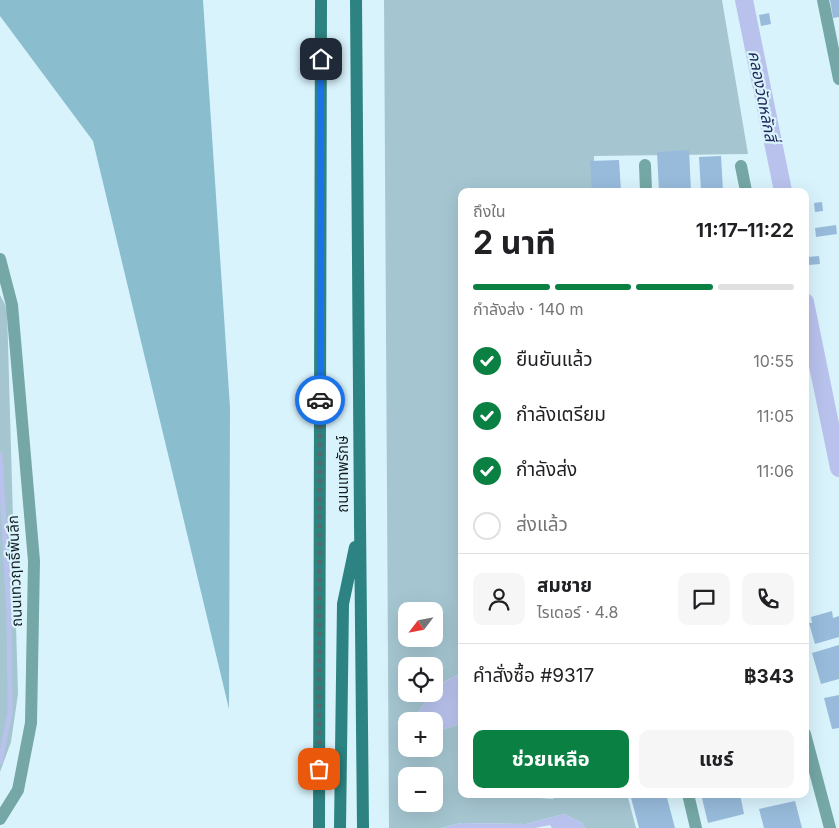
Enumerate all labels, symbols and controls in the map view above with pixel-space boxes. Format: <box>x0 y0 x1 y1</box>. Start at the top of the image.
pin <box>300 38 342 80</box>
icon: home <box>307 45 335 73</box>
water label: คลองวัดหลักสี่ <box>744 49 783 146</box>
text: ถึงใน <box>473 201 506 221</box>
text: 11:17–11:22 <box>696 219 794 242</box>
text: 2 นาที <box>473 223 556 262</box>
text: กำลังส่ง · 140 m <box>473 299 584 319</box>
icon: check <box>473 347 501 375</box>
text: ยืนยันแล้ว <box>516 348 593 371</box>
text: 10:55 <box>753 351 794 371</box>
courier <box>295 375 345 425</box>
icon: car <box>306 386 334 414</box>
icon: check <box>473 402 501 430</box>
text: กำลังเตรียม <box>516 403 606 426</box>
text: 11:05 <box>757 406 794 426</box>
street label: ถนนเทพรักษ์ <box>333 435 352 513</box>
icon: check <box>473 457 501 485</box>
text: กำลังส่ง <box>516 458 577 481</box>
text: 11:06 <box>756 461 794 481</box>
text: ส่งแล้ว <box>516 513 568 536</box>
street label: ถนนเทวฤทธิ์พันลึก <box>3 515 26 627</box>
button: person <box>473 573 525 625</box>
button: chat <box>678 573 730 625</box>
button: phone <box>742 573 794 625</box>
text: สมชาย <box>537 574 592 597</box>
north arrow <box>398 602 442 648</box>
map controls <box>398 602 443 812</box>
text: ไรเดอร์ · 4.8 <box>537 602 618 622</box>
button: locate <box>398 657 443 702</box>
text: คำสั่งซื้อ #9317 <box>473 664 594 687</box>
text: ฿343 <box>744 665 794 688</box>
button: + <box>398 712 443 757</box>
button: ช่วยเหลือ <box>473 730 629 788</box>
button: แชร์ <box>639 730 794 788</box>
pin <box>298 748 340 790</box>
icon: bag <box>305 755 333 783</box>
button: − <box>398 767 443 812</box>

